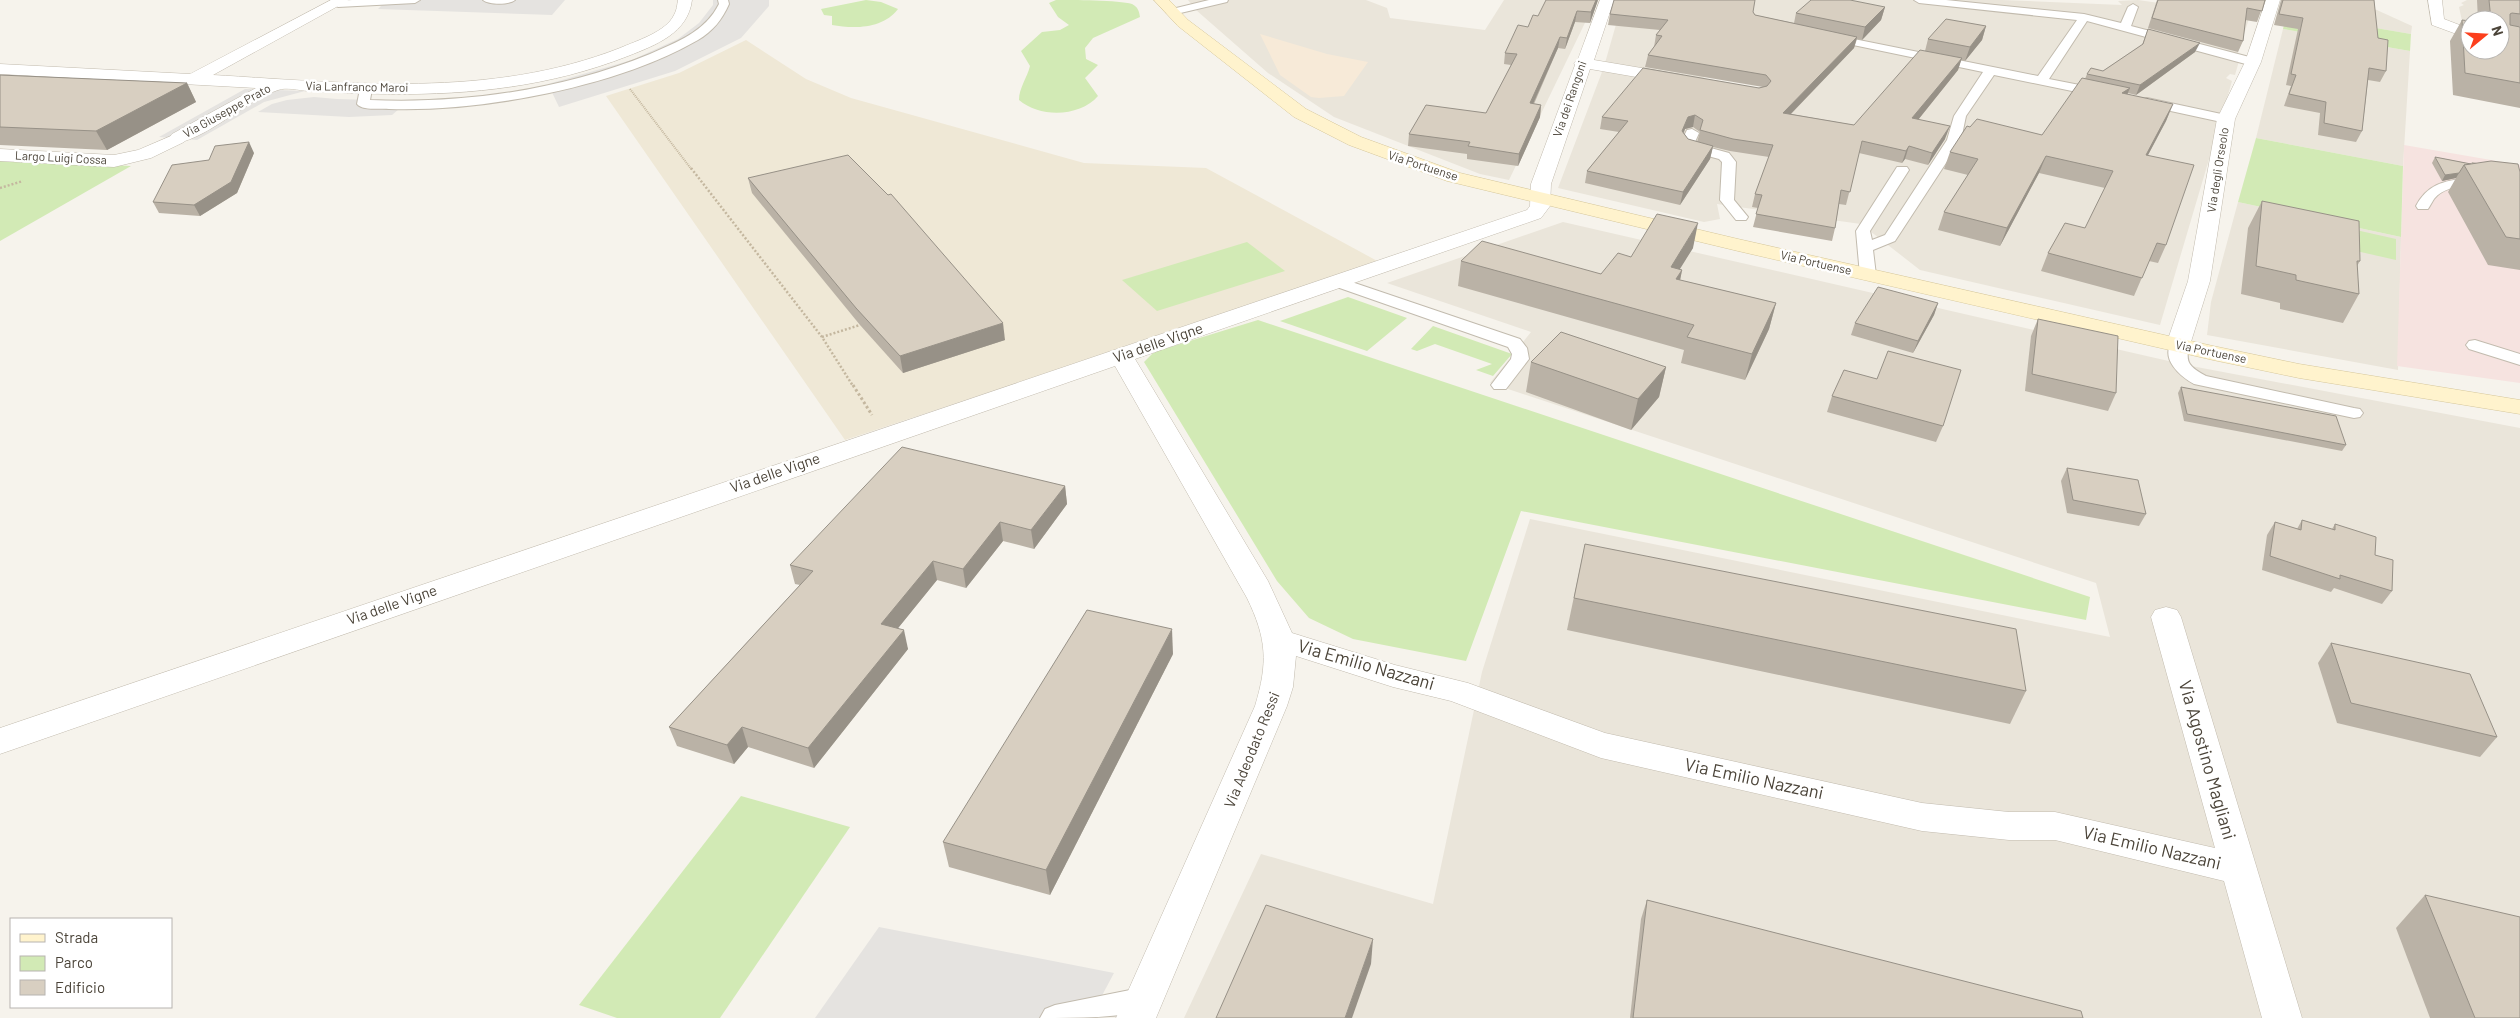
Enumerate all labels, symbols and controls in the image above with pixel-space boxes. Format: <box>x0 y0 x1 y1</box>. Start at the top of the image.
north arrow <box>2460 10 2510 60</box>
text: N <box>2488 24 2507 38</box>
street label: Via dei Rangoni <box>1549 59 1589 139</box>
street label: Via Lanfranco Maroi <box>305 78 409 94</box>
street label: Via Giuseppe Prato <box>180 80 273 140</box>
street label: Via degli Orseolo <box>2203 126 2231 213</box>
street label: Via Portuense <box>1387 147 1460 183</box>
street label: Largo Luigi Cossa <box>15 148 107 166</box>
street label: Via Portuense <box>1779 247 1853 277</box>
street label: Via delle Vigne <box>1110 318 1205 366</box>
street label: Via Portuense <box>2174 337 2248 365</box>
street label: Via delle Vigne <box>727 448 822 496</box>
street label: Via delle Vigne <box>344 580 439 628</box>
street label: Via Emilio Nazzani <box>1295 634 1437 694</box>
street label: Via Agostino Magliani <box>2175 678 2241 842</box>
street label: Via Adeodato Ressi <box>1220 689 1283 810</box>
street label: Via Emilio Nazzani <box>1683 753 1826 803</box>
street label: Via Emilio Nazzani <box>2081 820 2224 874</box>
legend <box>10 918 172 1008</box>
text: Strada <box>55 928 98 946</box>
text: Parco <box>55 953 93 971</box>
text: Edificio <box>55 978 105 996</box>

